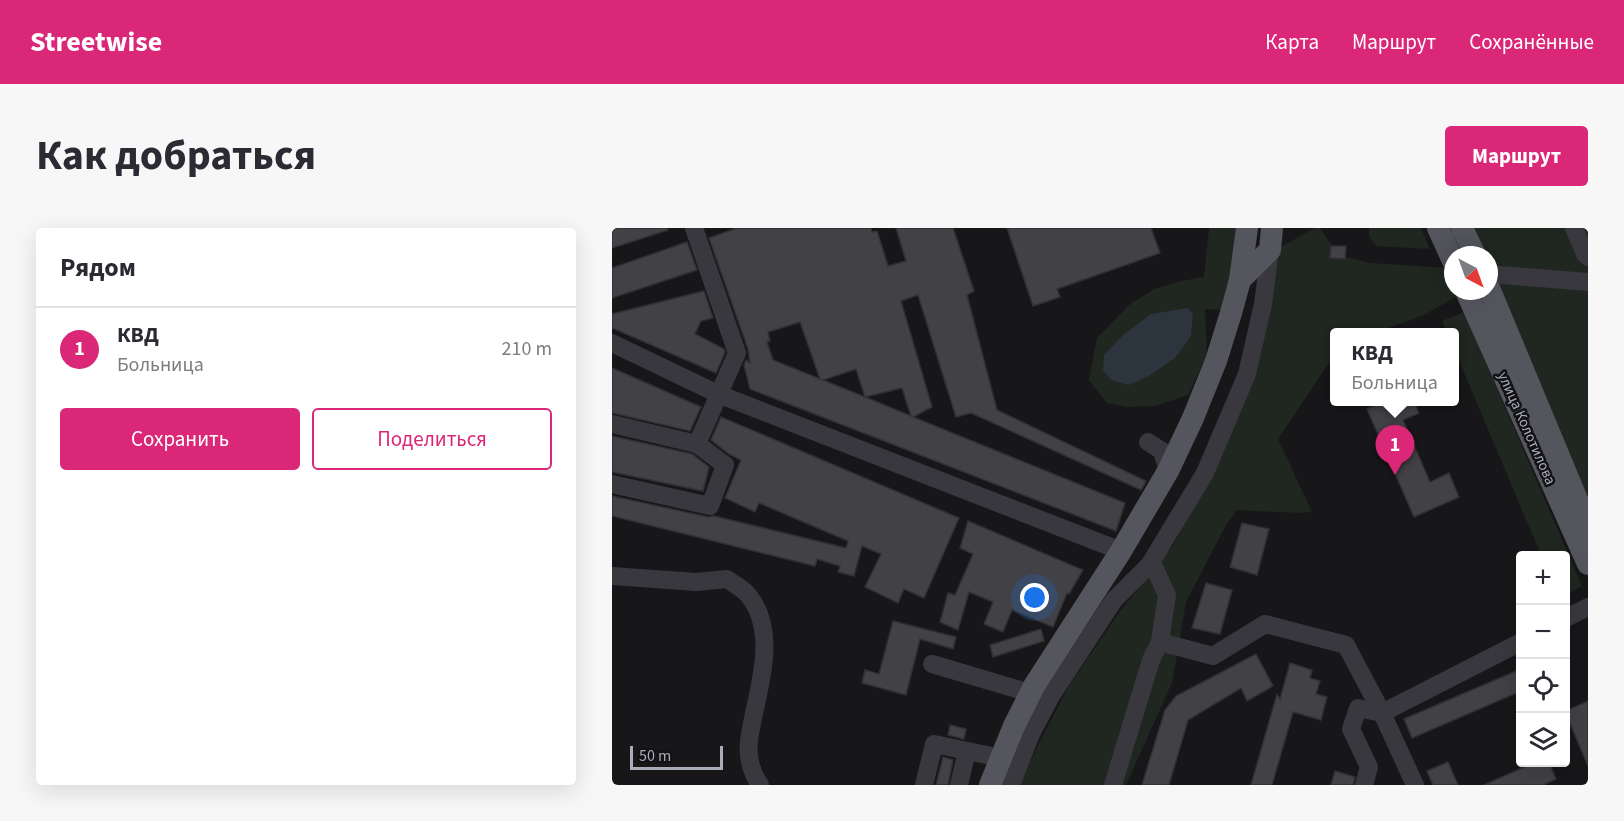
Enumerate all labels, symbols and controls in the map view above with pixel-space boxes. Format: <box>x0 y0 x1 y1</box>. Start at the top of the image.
text: Streetwise <box>30 22 162 62</box>
text: Карта <box>1265 27 1319 57</box>
text: Маршрут <box>1352 27 1436 57</box>
text: Сохранённые <box>1469 27 1594 57</box>
text: Как добраться <box>36 126 316 186</box>
button: Маршрут <box>1445 126 1588 186</box>
north arrow <box>1444 246 1498 300</box>
text: Рядом <box>60 249 136 286</box>
text: КВД <box>117 319 159 351</box>
popup <box>1330 328 1459 406</box>
text: 1 <box>74 335 85 363</box>
text: 210 m <box>502 335 552 363</box>
text: КВД <box>1351 337 1393 369</box>
text: Больница <box>117 351 204 379</box>
street label: улица Колотилова <box>1492 368 1561 488</box>
text: Больница <box>1351 369 1438 397</box>
button: Сохранить <box>60 408 300 470</box>
button: Поделиться <box>312 408 552 470</box>
pin: 1 <box>1376 426 1414 475</box>
map controls <box>1516 551 1570 767</box>
button: + <box>1516 551 1570 605</box>
your location <box>1020 583 1049 612</box>
button: − <box>1516 605 1570 659</box>
button: locate <box>1516 659 1570 713</box>
button: layers <box>1516 713 1570 767</box>
scale bar <box>630 743 723 770</box>
text: 50 m <box>639 745 671 767</box>

